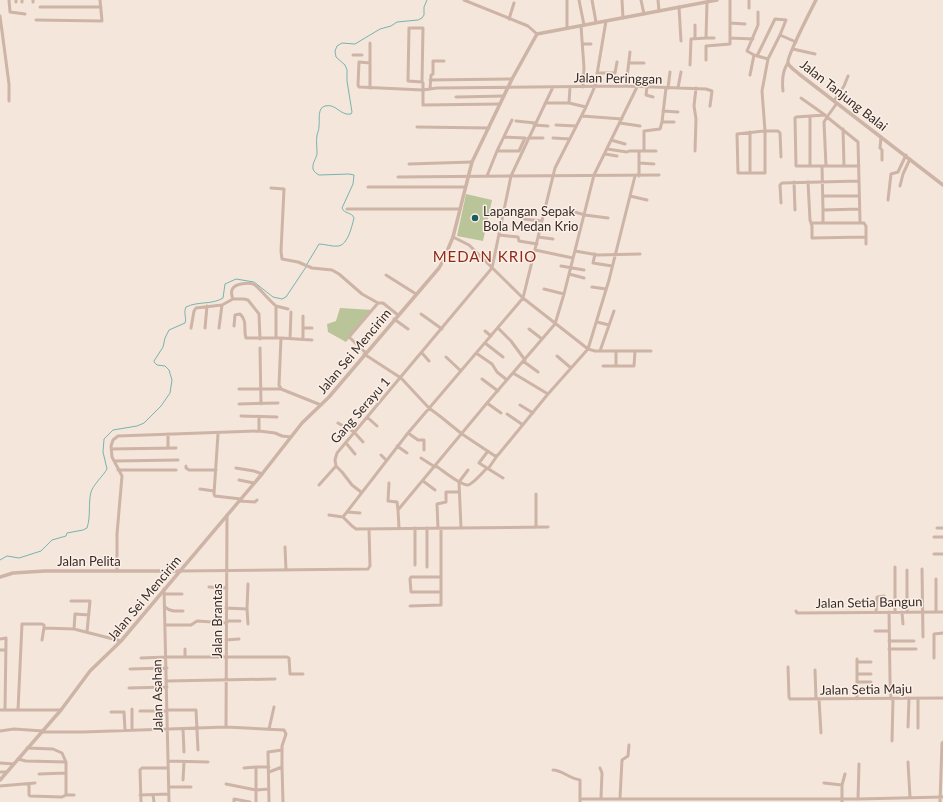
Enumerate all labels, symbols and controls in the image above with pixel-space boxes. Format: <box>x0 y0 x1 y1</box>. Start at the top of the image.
street label: Jalan Tanjung Balai <box>797 56 891 134</box>
street label: Jalan Peringgan <box>574 69 662 87</box>
place label: Lapangan Sepak Bola Medan Krio <box>483 203 578 234</box>
marker: Lapangan Sepak Bola Medan Krio <box>470 213 480 223</box>
district label: MEDAN KRIO <box>433 247 537 265</box>
street label: Jalan Sei Mencirim <box>314 305 394 397</box>
street label: Gang Serayu 1 <box>327 373 393 447</box>
street label: Jalan Sei Mencirim <box>104 552 184 644</box>
street label: Jalan Pelita <box>57 553 121 569</box>
street label: Jalan Brantas <box>209 583 225 659</box>
street label: Jalan Setia Bangun <box>816 593 922 611</box>
street label: Jalan Asahan <box>148 659 166 733</box>
street label: Jalan Setia Maju <box>820 680 912 698</box>

